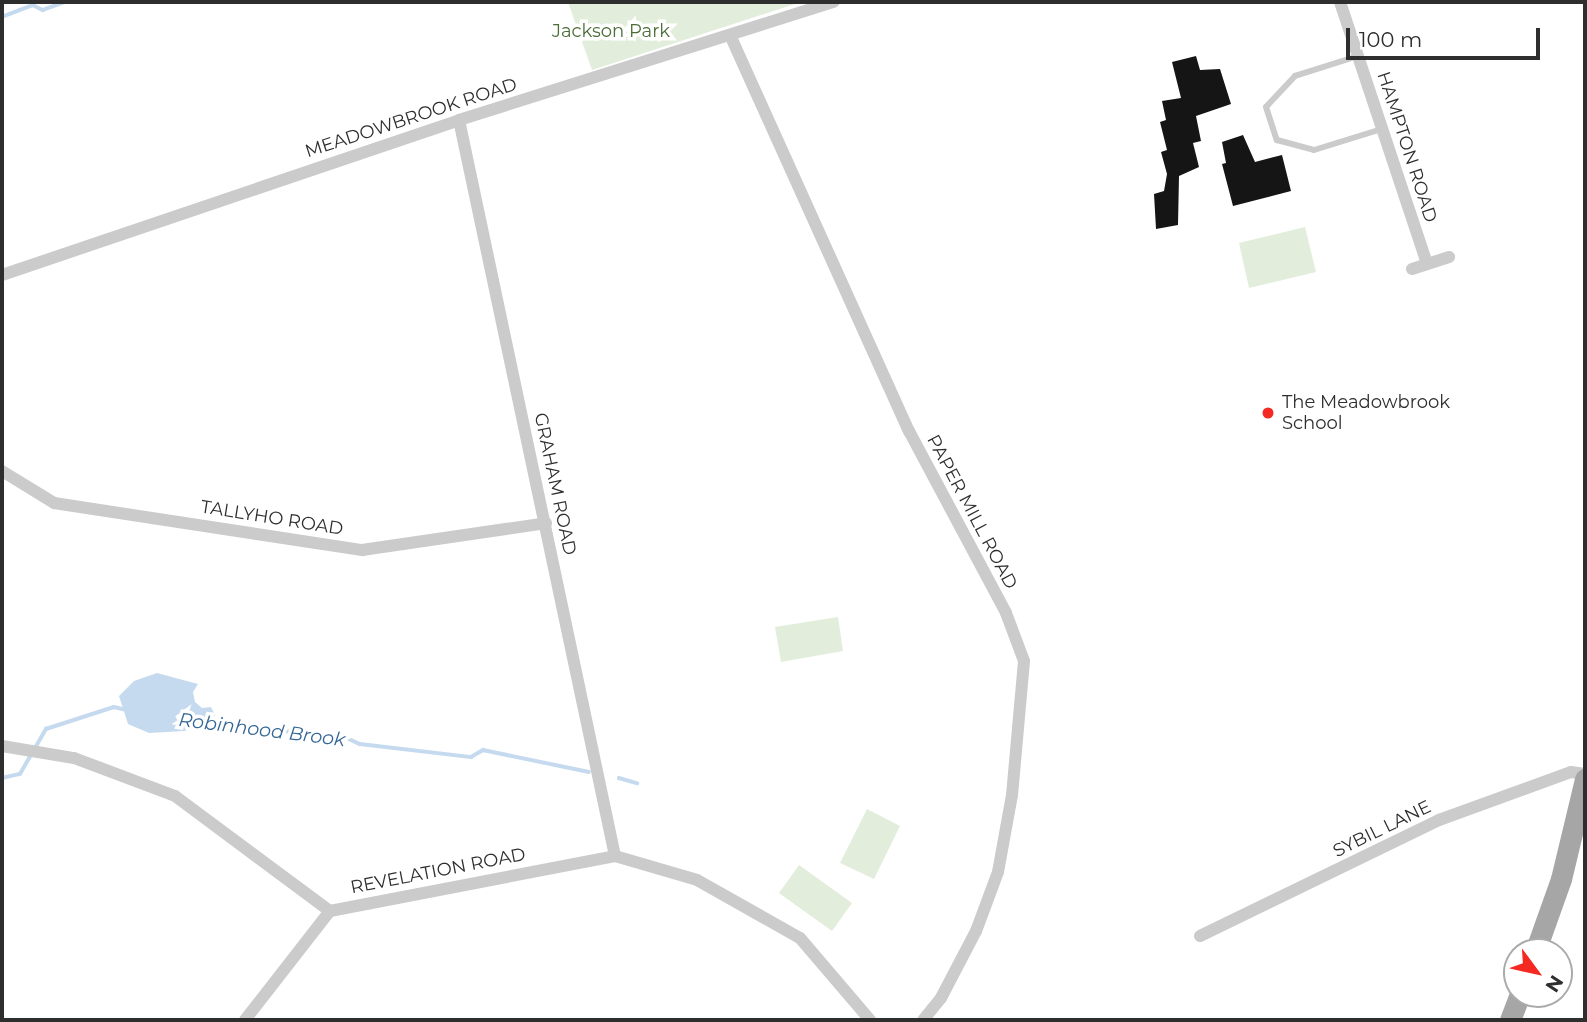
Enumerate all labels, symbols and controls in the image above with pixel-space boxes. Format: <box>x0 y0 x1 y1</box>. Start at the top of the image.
scale bar <box>1349 14 1543 58</box>
park label: Jackson Park <box>552 20 670 42</box>
text: 100 m <box>1359 27 1422 52</box>
street label: HAMPTON ROAD <box>1372 69 1442 225</box>
street label: MEADOWBROOK ROAD <box>302 74 520 162</box>
place label: The Meadowbrook School <box>1282 392 1450 434</box>
marker: The Meadowbrook School <box>1260 405 1276 421</box>
street label: GRAHAM ROAD <box>529 411 581 557</box>
street label: PAPER MILL ROAD <box>922 431 1022 593</box>
street label: TALLYHO ROAD <box>199 496 345 540</box>
water label: Robinhood Brook <box>177 708 347 752</box>
street label: SYBIL LANE <box>1329 796 1435 862</box>
street label: REVELATION ROAD <box>349 843 527 899</box>
north arrow <box>1503 938 1573 1008</box>
text: N <box>1541 971 1568 996</box>

